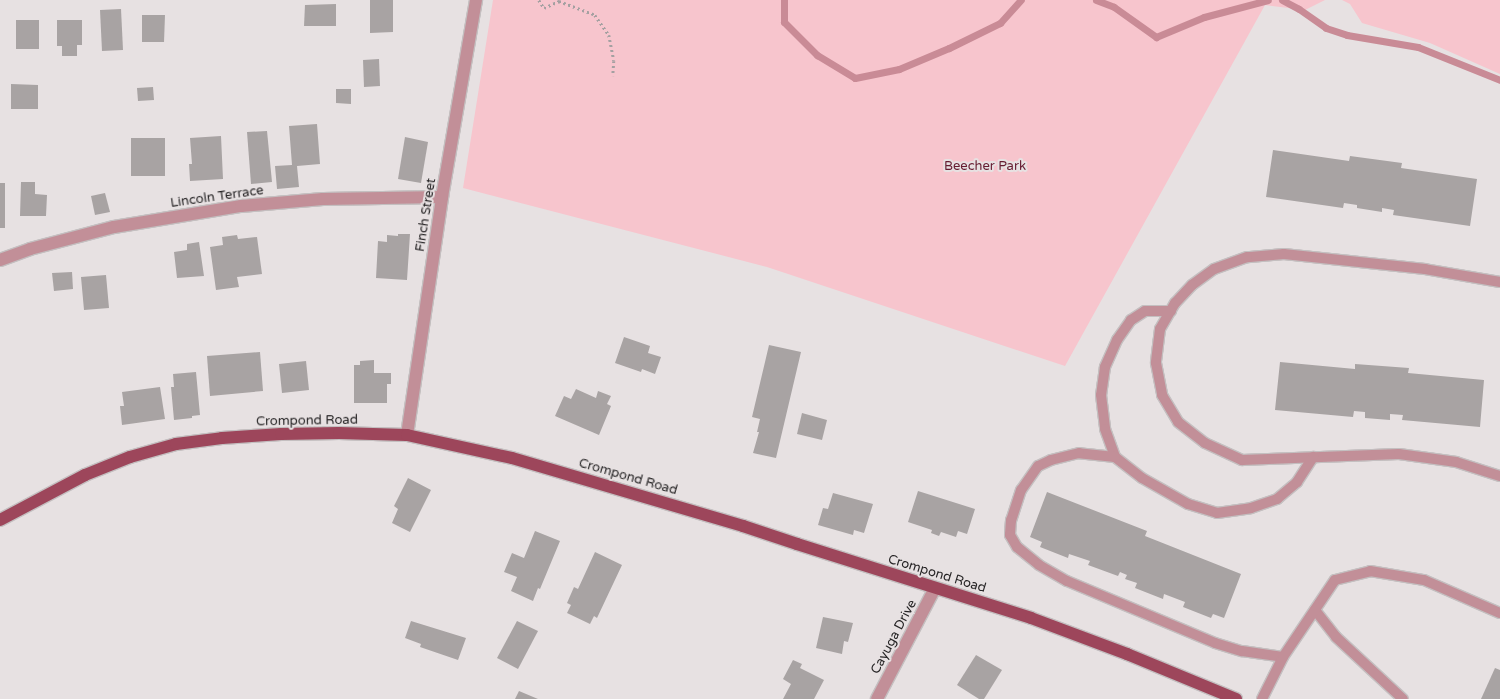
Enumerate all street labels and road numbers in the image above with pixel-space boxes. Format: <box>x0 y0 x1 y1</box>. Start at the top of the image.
street label: Finch Street <box>412 177 440 253</box>
street label: Lincoln Terrace <box>169 183 265 211</box>
street label: Crompond Road <box>256 412 358 430</box>
street label: Crompond Road <box>577 455 679 499</box>
street label: Crompond Road <box>886 552 988 596</box>
street label: Cayuga Drive <box>868 597 920 677</box>

